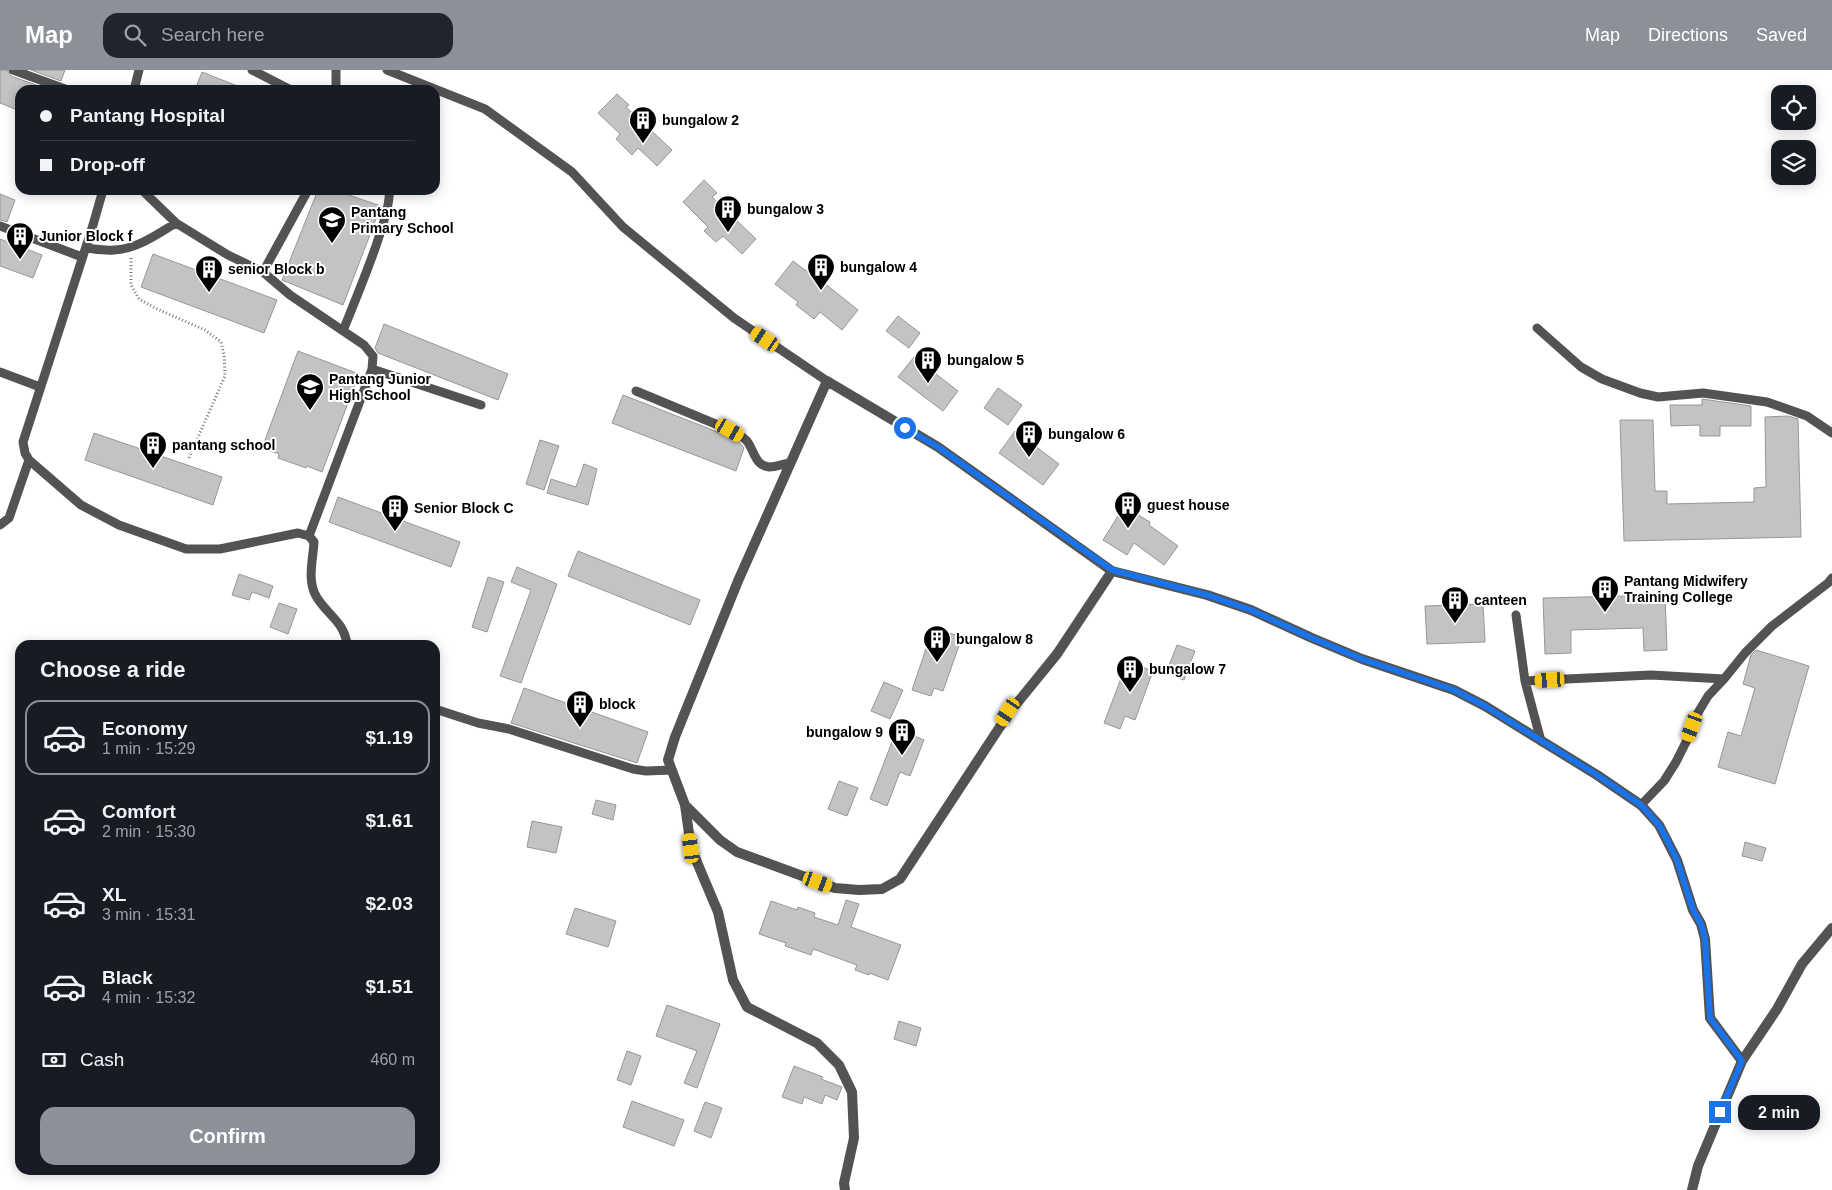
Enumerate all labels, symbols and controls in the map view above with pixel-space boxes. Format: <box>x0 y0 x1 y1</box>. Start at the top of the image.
search box <box>103 13 453 58</box>
text: Map <box>25 21 73 48</box>
icon: search <box>121 21 149 49</box>
text: Search here <box>161 24 265 45</box>
text: Map <box>1585 25 1620 45</box>
text: Directions <box>1648 25 1728 45</box>
text: Saved <box>1756 25 1807 45</box>
map controls <box>1771 85 1816 185</box>
button: locate <box>1771 85 1816 130</box>
text: Pantang Hospital <box>70 105 225 126</box>
building icon: bungalow 2 <box>628 105 658 144</box>
place label: bungalow 2 <box>662 112 739 128</box>
button: layers <box>1771 140 1816 185</box>
text: Drop-off <box>70 154 145 175</box>
building icon: bungalow 3 <box>713 194 743 233</box>
place label: bungalow 3 <box>747 201 824 217</box>
place label: Pantang Primary School <box>351 204 454 236</box>
school or university icon: Pantang Primary School <box>317 205 347 244</box>
building icon: Junior Block f <box>5 221 35 260</box>
place label: Junior Block f <box>39 228 133 244</box>
building icon: bungalow 4 <box>806 252 836 291</box>
building icon: senior Block b <box>194 254 224 293</box>
place label: bungalow 4 <box>840 259 917 275</box>
place label: senior Block b <box>228 261 324 277</box>
car <box>748 324 781 354</box>
building icon: bungalow 5 <box>913 345 943 384</box>
place label: bungalow 5 <box>947 352 1024 368</box>
place label: Pantang Junior High School <box>329 371 431 403</box>
school or university icon: Pantang Junior High School <box>295 372 325 411</box>
car <box>713 416 746 444</box>
route start <box>894 417 916 439</box>
building icon: bungalow 6 <box>1014 419 1044 458</box>
place label: bungalow 6 <box>1048 426 1125 442</box>
building icon: pantang school <box>138 430 168 469</box>
place label: pantang school <box>172 437 275 453</box>
building icon: guest house <box>1113 490 1143 529</box>
building icon: Senior Block C <box>380 493 410 532</box>
place label: guest house <box>1147 497 1230 513</box>
place label: Senior Block C <box>414 500 514 516</box>
place label: Pantang Midwifery Training College <box>1624 573 1748 605</box>
building icon: Pantang Midwifery Training College <box>1590 574 1620 613</box>
building icon: canteen <box>1440 585 1470 624</box>
place label: canteen <box>1474 592 1527 608</box>
building icon: bungalow 8 <box>922 624 952 663</box>
place label: bungalow 8 <box>956 631 1033 647</box>
building icon: bungalow 7 <box>1115 654 1145 693</box>
text: Choose a ride <box>40 657 185 682</box>
place label: bungalow 7 <box>1149 661 1226 677</box>
car <box>1534 672 1565 688</box>
building icon: block <box>565 689 595 728</box>
car <box>993 695 1022 729</box>
place label: block <box>599 696 636 712</box>
car <box>1679 710 1704 744</box>
icon: car <box>42 715 87 760</box>
building icon: bungalow 9 <box>887 717 917 756</box>
text: Economy <box>102 718 188 739</box>
place label: bungalow 9 <box>806 724 883 740</box>
text: $1.19 <box>365 727 413 748</box>
text: 1 min · 15:29 <box>102 740 195 757</box>
icon: car <box>42 798 87 843</box>
text: Comfort <box>102 801 176 822</box>
text: $1.61 <box>365 810 413 831</box>
text: 2 min · 15:30 <box>102 823 195 840</box>
car <box>681 832 700 864</box>
car <box>801 870 834 894</box>
icon: car <box>42 881 87 926</box>
text: XL <box>102 884 126 905</box>
text: $2.03 <box>365 893 413 914</box>
text: 3 min · 15:31 <box>102 906 195 923</box>
icon: car <box>42 964 87 1009</box>
text: Black <box>102 967 153 988</box>
text: $1.51 <box>365 976 413 997</box>
text: 4 min · 15:32 <box>102 989 195 1006</box>
icon: cash <box>40 1046 68 1074</box>
text: Cash <box>80 1049 124 1070</box>
text: 460 m <box>371 1051 415 1068</box>
callout: 2 min <box>1738 1094 1820 1130</box>
route end <box>1709 1101 1731 1123</box>
text: 2 min <box>1758 1104 1800 1121</box>
button: Confirm <box>40 1107 415 1165</box>

